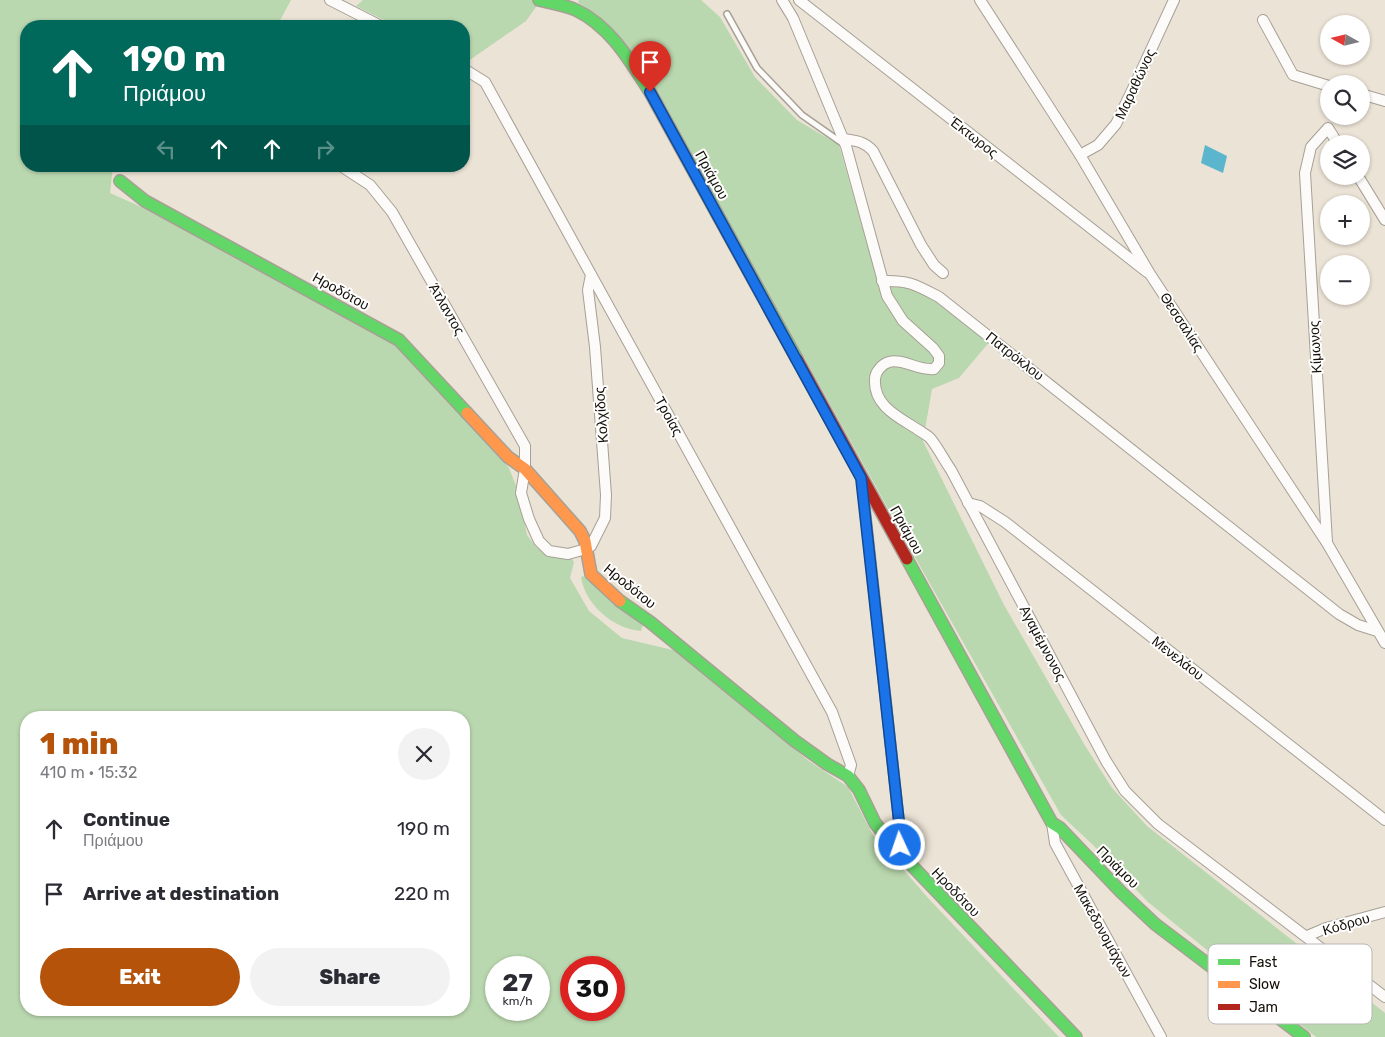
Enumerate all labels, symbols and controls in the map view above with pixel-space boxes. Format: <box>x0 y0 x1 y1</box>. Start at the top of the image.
north arrow <box>1320 15 1370 65</box>
map controls <box>1320 15 1370 305</box>
text: 190 m <box>123 38 226 80</box>
icon: ahead <box>40 40 105 105</box>
pin <box>629 41 671 92</box>
street label: Μαραθώνος <box>1112 46 1159 122</box>
icon: arrive <box>636 48 664 76</box>
button: search <box>1320 75 1370 125</box>
text: Πριάμου <box>123 80 206 107</box>
street label: Έκτωρος <box>945 113 1001 162</box>
icon: left <box>152 135 180 163</box>
icon: ahead <box>205 135 233 163</box>
icon: ahead <box>258 135 286 163</box>
icon: right <box>311 135 339 163</box>
button: layers <box>1320 135 1370 185</box>
street label: Πριάμου <box>691 148 732 202</box>
button: + <box>1320 195 1370 245</box>
button: − <box>1320 255 1370 305</box>
street label: Ηροδότου <box>310 269 372 314</box>
street label: Άτλαντος <box>425 280 468 338</box>
street label: Θεσσαλίας <box>1156 289 1207 355</box>
street label: Κίμωνος <box>1306 320 1325 374</box>
street label: Πατρόκλου <box>982 329 1047 384</box>
street label: Κολχίδος <box>591 386 612 444</box>
street label: Τροίας <box>651 394 686 439</box>
street label: Πριάμου <box>886 503 927 557</box>
street label: Ηροδότου <box>600 560 659 613</box>
street label: Αγαμέμνονος <box>1016 603 1070 684</box>
street label: Μενελάου <box>1148 633 1207 684</box>
text: 1 min <box>40 726 118 762</box>
button: close <box>398 728 450 780</box>
text: 410 m · 15:32 <box>40 763 137 782</box>
text: Continue <box>83 808 170 831</box>
icon: ahead <box>40 815 68 843</box>
text: 190 m <box>397 817 450 840</box>
position arrow <box>873 818 925 870</box>
text: Πριάμου <box>83 831 143 850</box>
street label: Πριάμου <box>1093 843 1142 892</box>
street label: Ηροδότου <box>928 864 983 921</box>
icon: arrive <box>40 880 68 908</box>
street label: Μακεδονομάχων <box>1070 881 1135 981</box>
text: Arrive at destination <box>83 882 279 905</box>
text: 220 m <box>394 882 450 905</box>
street label: Κόδρου <box>1321 910 1372 939</box>
legend <box>1208 944 1372 1024</box>
button: Exit <box>40 948 240 1006</box>
button: Share <box>250 948 450 1006</box>
text: Fast <box>1249 954 1278 971</box>
speed limit sign: 30 <box>560 956 625 1021</box>
text: 27 <box>502 968 533 997</box>
text: Slow <box>1249 976 1280 993</box>
text: km/h <box>503 994 532 1008</box>
text: Jam <box>1249 999 1278 1016</box>

